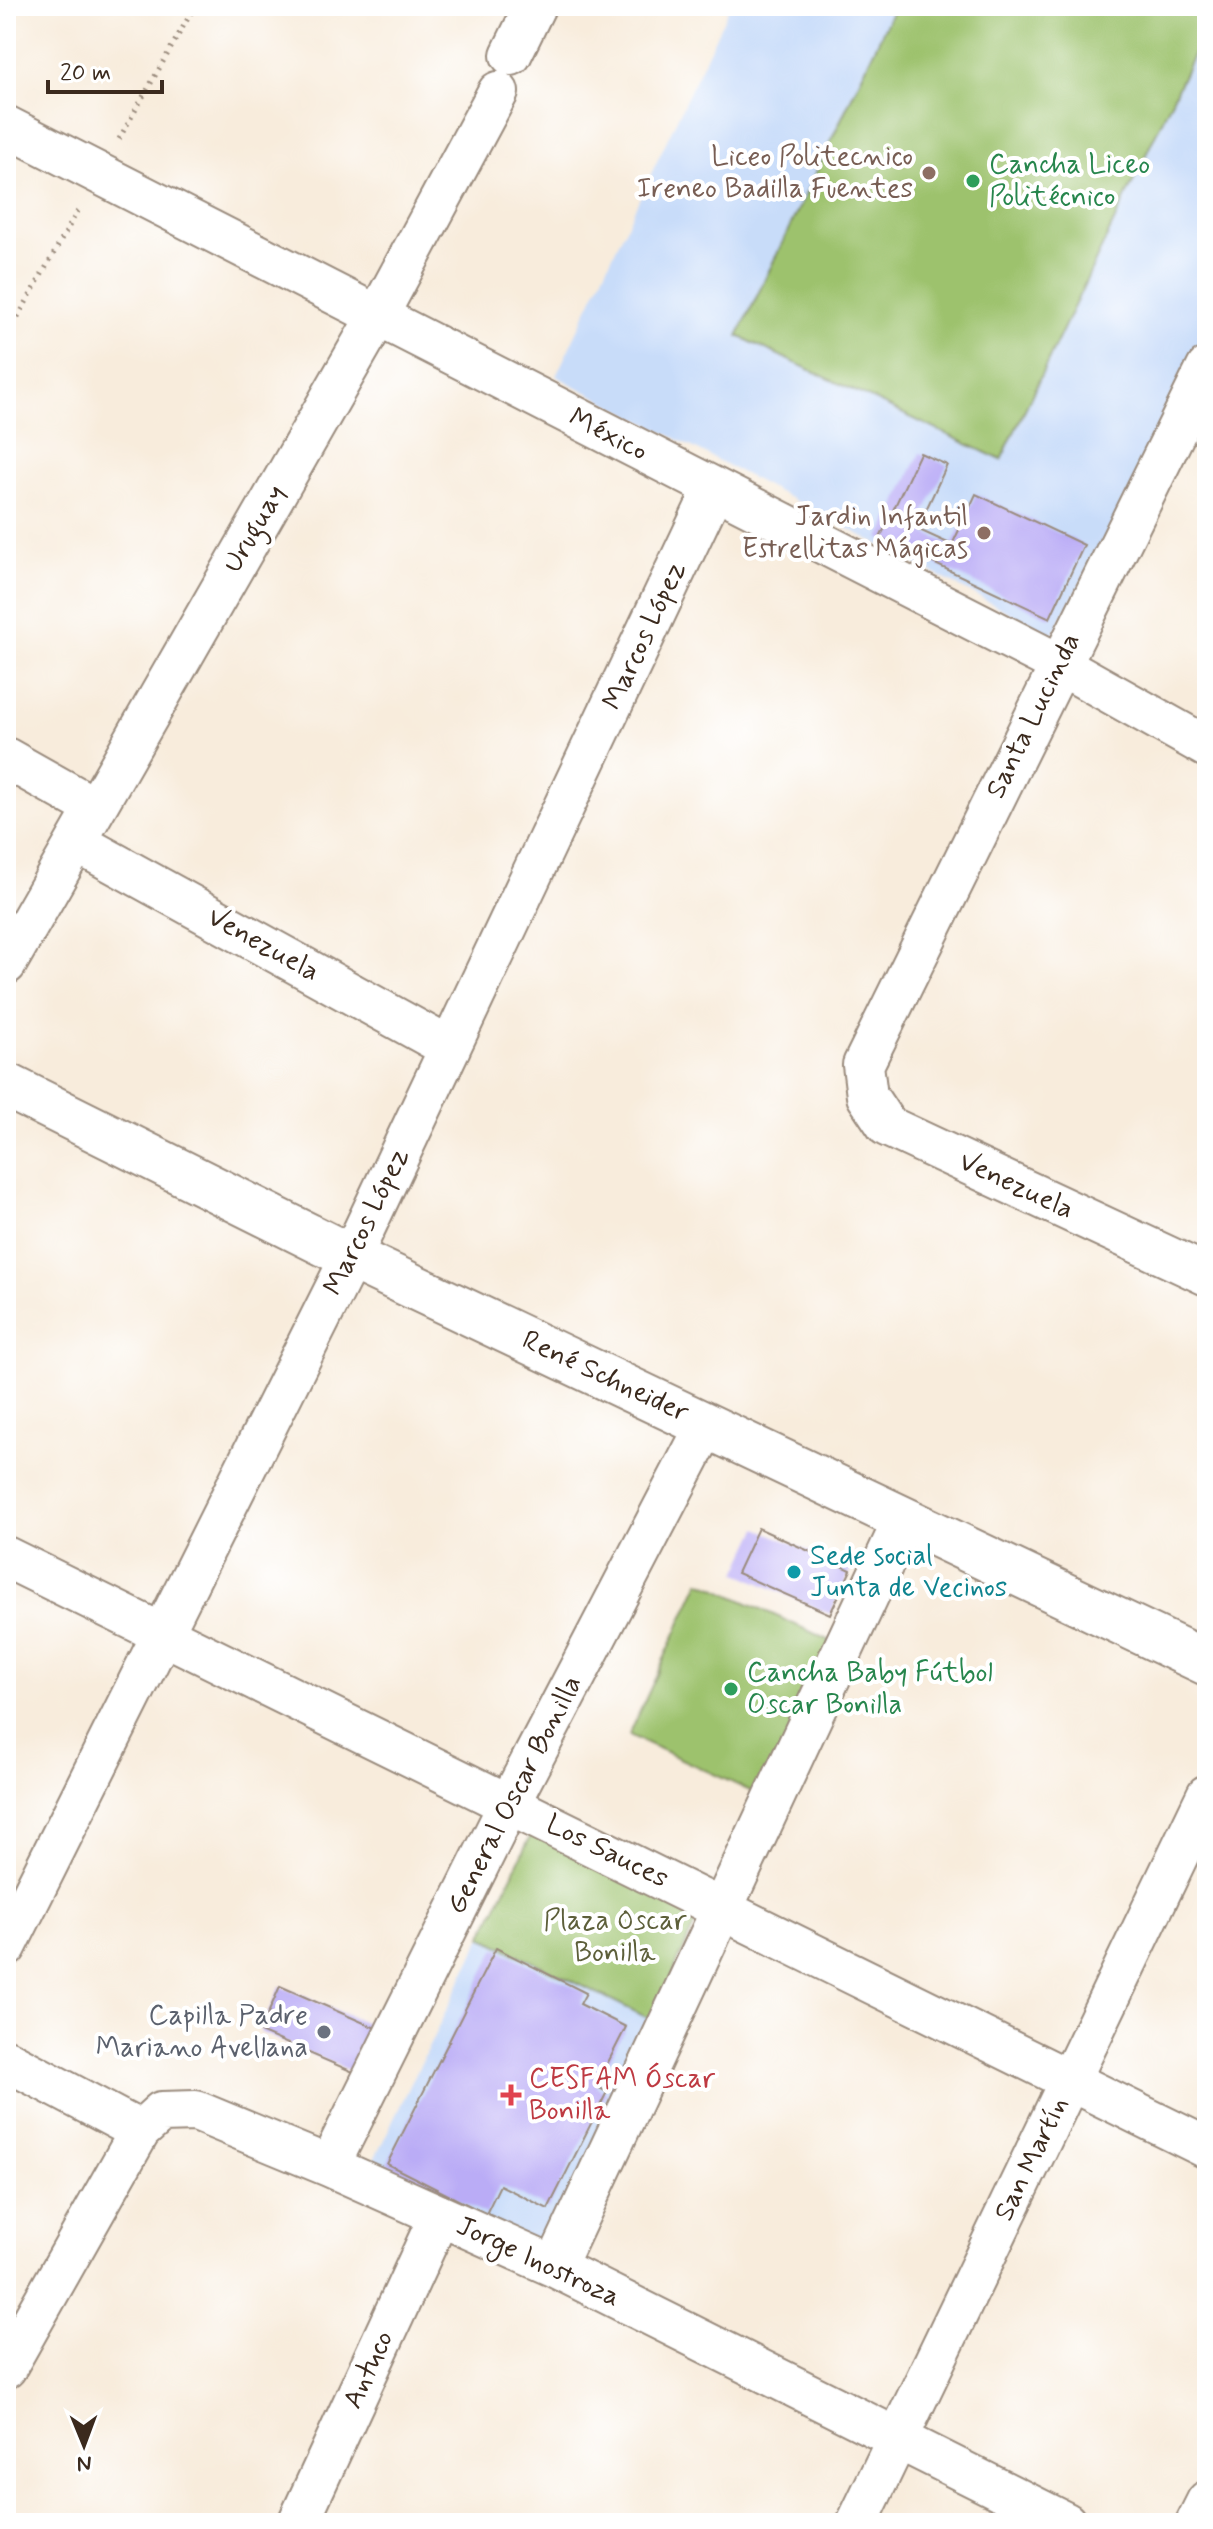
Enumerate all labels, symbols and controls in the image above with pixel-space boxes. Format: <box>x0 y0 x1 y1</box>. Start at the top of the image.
scale bar <box>48 44 162 94</box>
text: 20 m <box>60 58 111 89</box>
place label: Liceo Politecnico Ireneo Badilla Fuentes <box>637 139 913 208</box>
place label: Cancha Liceo Politécnico <box>989 147 1150 216</box>
marker: Liceo Politecnico Ireneo Badilla Fuentes <box>920 164 938 182</box>
marker: Cancha Liceo Politécnico <box>964 172 982 190</box>
street label: México <box>562 400 654 470</box>
street label: Uruguay <box>215 478 298 581</box>
place label: Jardin Infantil Estrellitas Mágicas <box>742 499 968 568</box>
marker: Jardin Infantil Estrellitas Mágicas <box>975 524 993 542</box>
street label: Marcos López <box>595 556 695 716</box>
street label: Santa Lucinda <box>978 627 1090 805</box>
street label: Venezuela <box>200 899 326 991</box>
street label: Marcos López <box>315 1142 419 1302</box>
street label: Venezuela <box>953 1143 1079 1229</box>
street label: René Schneider <box>516 1322 695 1432</box>
place label: Sede social Junta de Vecinos <box>810 1538 1007 1607</box>
marker: Sede social Junta de Vecinos <box>785 1563 803 1581</box>
place label: Cancha Baby Fútbol Oscar Bonilla <box>747 1655 993 1724</box>
street label: General Oscar Bonilla <box>439 1669 591 1921</box>
marker: Cancha Baby Fútbol Oscar Bonilla <box>722 1680 740 1698</box>
street label: Los Sauces <box>540 1806 674 1898</box>
park label: Plaza Oscar Bonilla <box>543 1903 688 1972</box>
place label: Capilla Padre Mariano Avellana <box>96 1998 308 2067</box>
marker: Capilla Padre Mariano Avellana <box>315 2023 333 2041</box>
place label: CESFAM Óscar Bonilla <box>529 2061 716 2130</box>
marker: CESFAM Óscar Bonilla <box>500 2084 522 2106</box>
street label: San Martín <box>986 2091 1078 2227</box>
street label: Jorge Inostroza <box>449 2208 626 2318</box>
street label: Antuco <box>335 2325 403 2415</box>
north arrow <box>44 2405 124 2485</box>
text: N <box>77 2449 92 2477</box>

